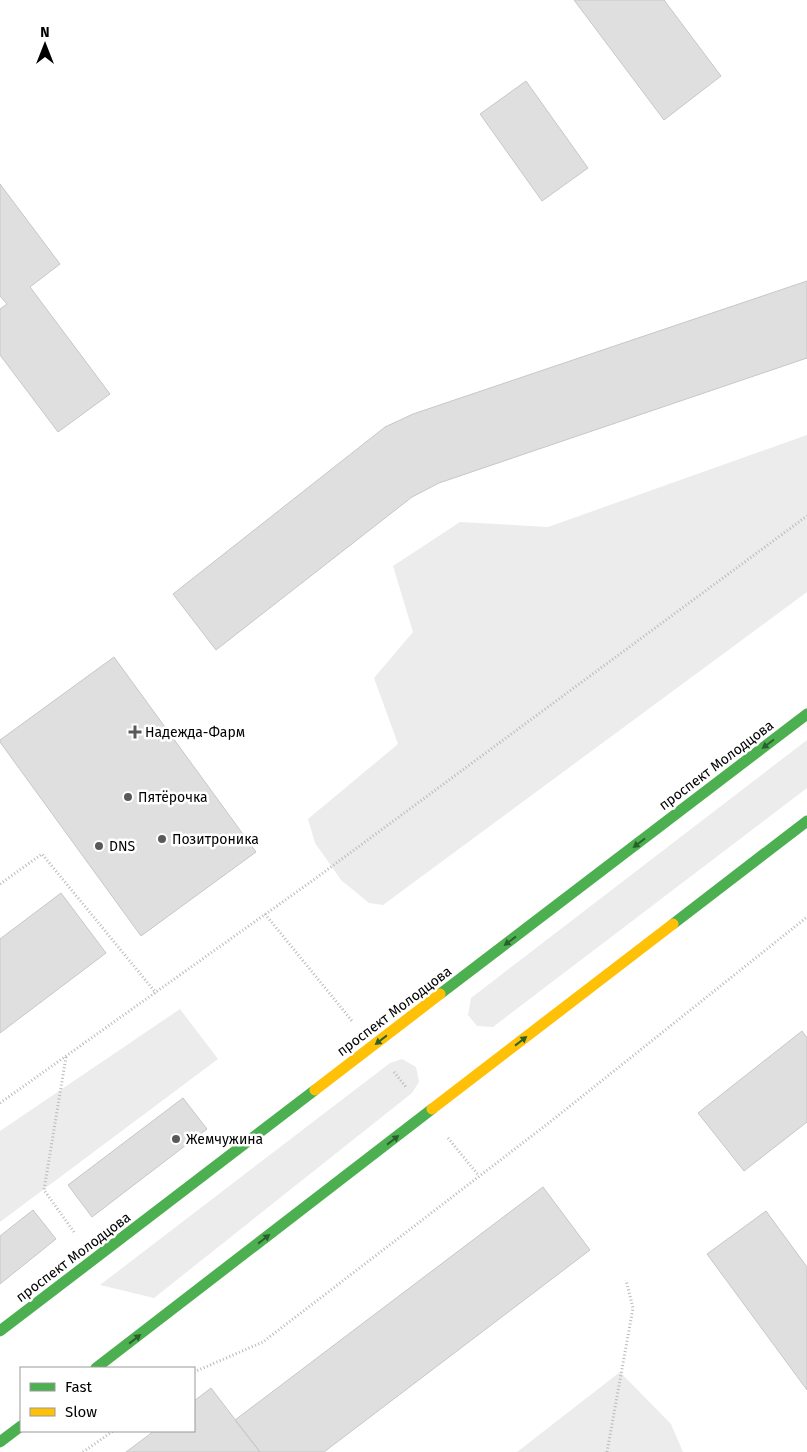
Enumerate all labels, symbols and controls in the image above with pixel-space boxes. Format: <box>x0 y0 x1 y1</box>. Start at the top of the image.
north arrow <box>20 20 70 70</box>
text: N <box>40 24 50 41</box>
street label: проспект Молодцова <box>656 717 777 814</box>
place label: Надежда-Фарм <box>145 724 245 741</box>
marker: Надежда-Фарм <box>129 726 141 738</box>
one-way arrow <box>761 739 775 749</box>
place label: Пятёрочка <box>138 789 208 806</box>
marker: Пятёрочка <box>122 791 134 803</box>
place label: Позитроника <box>172 831 259 848</box>
marker: Позитроника <box>156 833 168 845</box>
one-way arrow <box>633 837 646 848</box>
place label: DNS <box>109 838 136 855</box>
marker: DNS <box>93 840 105 852</box>
one-way arrow <box>504 936 517 947</box>
street label: проспект Молодцова <box>334 963 455 1060</box>
one-way arrow <box>374 1035 388 1045</box>
one-way arrow <box>514 1035 527 1046</box>
place label: Жемчужина <box>186 1131 263 1148</box>
marker: Жемчужина <box>170 1133 182 1145</box>
one-way arrow <box>386 1135 399 1146</box>
street label: проспект Молодцова <box>13 1209 134 1306</box>
one-way arrow <box>257 1234 270 1245</box>
one-way arrow <box>128 1333 141 1344</box>
legend <box>20 1367 195 1432</box>
text: Fast <box>65 1378 92 1396</box>
text: Slow <box>65 1403 97 1421</box>

